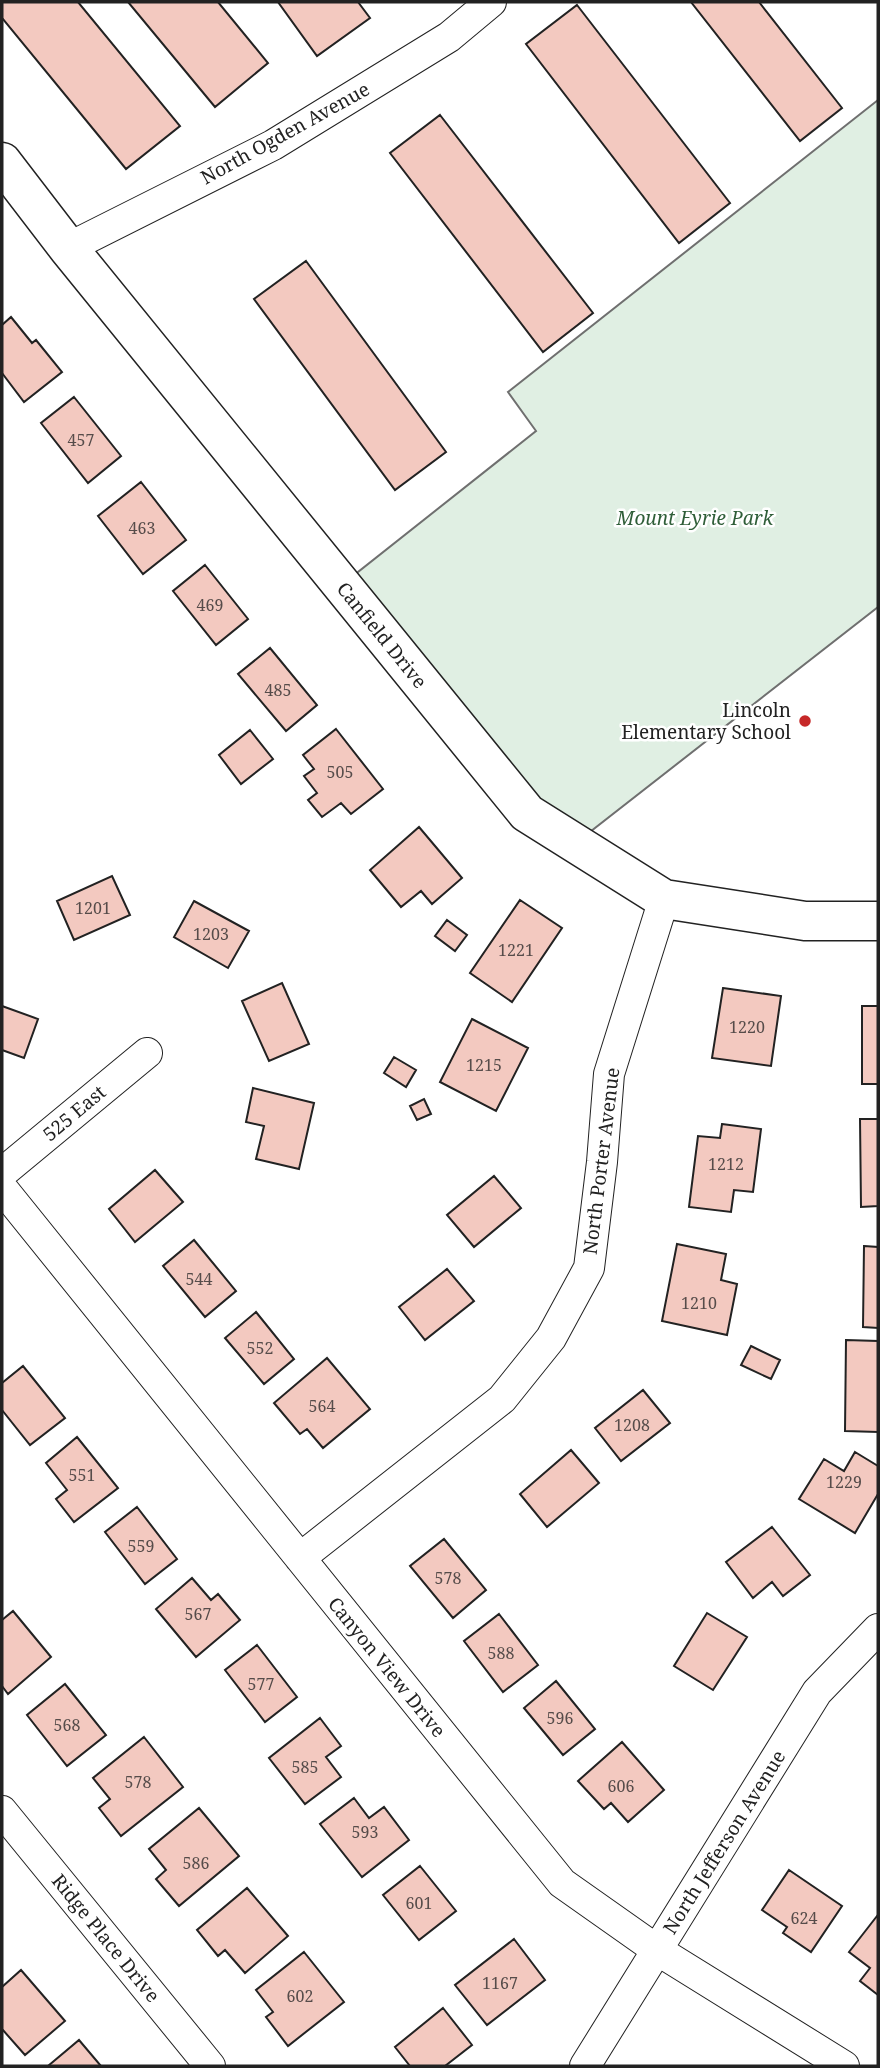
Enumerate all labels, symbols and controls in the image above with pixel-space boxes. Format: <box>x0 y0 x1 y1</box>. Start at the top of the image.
street label: North Ogden Avenue <box>196 76 374 190</box>
house number: 457 <box>68 429 94 451</box>
park label: Mount Eyrie Park <box>616 505 775 531</box>
house number: 463 <box>129 517 155 539</box>
street label: Canfield Drive <box>331 576 433 694</box>
house number: 469 <box>197 594 223 616</box>
house number: 485 <box>265 679 291 701</box>
place label: Lincoln Elementary School <box>621 697 791 745</box>
marker: Lincoln Elementary School <box>797 713 813 729</box>
house number: 505 <box>327 761 353 783</box>
house number: 1201 <box>75 897 111 919</box>
house number: 1203 <box>193 923 229 945</box>
house number: 1221 <box>498 939 534 961</box>
house number: 1220 <box>729 1016 765 1038</box>
house number: 1215 <box>466 1054 502 1076</box>
street label: North Porter Avenue <box>577 1066 625 1256</box>
street label: 525 East <box>37 1079 111 1147</box>
house number: 1212 <box>708 1153 744 1175</box>
house number: 544 <box>186 1268 212 1290</box>
house number: 1210 <box>681 1292 717 1314</box>
house number: 552 <box>247 1337 273 1359</box>
house number: 564 <box>309 1395 335 1417</box>
house number: 1208 <box>614 1414 650 1436</box>
house number: 551 <box>69 1464 95 1486</box>
house number: 1229 <box>826 1471 862 1493</box>
house number: 559 <box>128 1535 154 1557</box>
house number: 578 <box>435 1567 461 1589</box>
street label: Canyon View Drive <box>322 1591 452 1743</box>
house number: 567 <box>185 1603 211 1625</box>
house number: 588 <box>488 1642 514 1664</box>
house number: 577 <box>248 1673 274 1695</box>
house number: 596 <box>547 1707 573 1729</box>
house number: 568 <box>54 1714 80 1736</box>
street label: North Jefferson Avenue <box>657 1745 791 1939</box>
house number: 585 <box>292 1756 318 1778</box>
house number: 578 <box>125 1771 151 1793</box>
house number: 606 <box>608 1775 634 1797</box>
house number: 593 <box>352 1821 378 1843</box>
house number: 586 <box>183 1852 209 1874</box>
street label: Ridge Place Drive <box>46 1868 166 2008</box>
house number: 601 <box>406 1892 432 1914</box>
house number: 624 <box>791 1907 817 1929</box>
house number: 1167 <box>482 1972 518 1994</box>
house number: 602 <box>287 1985 313 2007</box>

